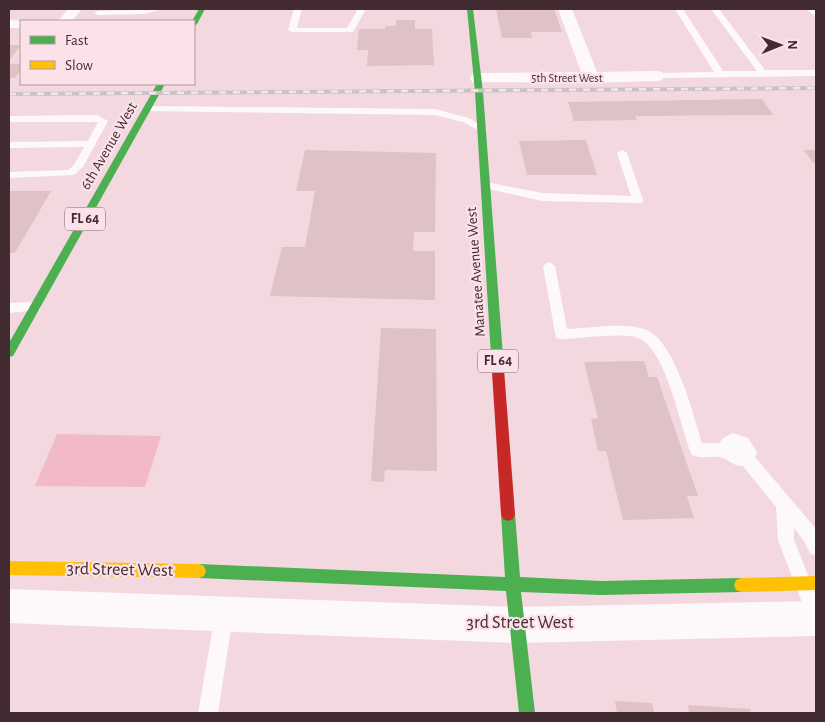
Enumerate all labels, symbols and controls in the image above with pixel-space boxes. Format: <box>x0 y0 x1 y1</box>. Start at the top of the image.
legend <box>20 20 195 85</box>
north arrow <box>755 20 805 70</box>
text: Fast <box>65 33 89 48</box>
text: N <box>785 40 799 50</box>
text: Slow <box>65 58 93 73</box>
street label: 5th Street West <box>531 72 603 84</box>
street label: 6th Avenue West <box>78 100 140 192</box>
street label: Manatee Avenue West <box>464 206 488 337</box>
road number: FL 64 <box>65 208 105 230</box>
road number: FL 64 <box>478 350 518 372</box>
street label: 3rd Street West <box>66 560 174 580</box>
street label: 3rd Street West <box>467 614 574 632</box>

